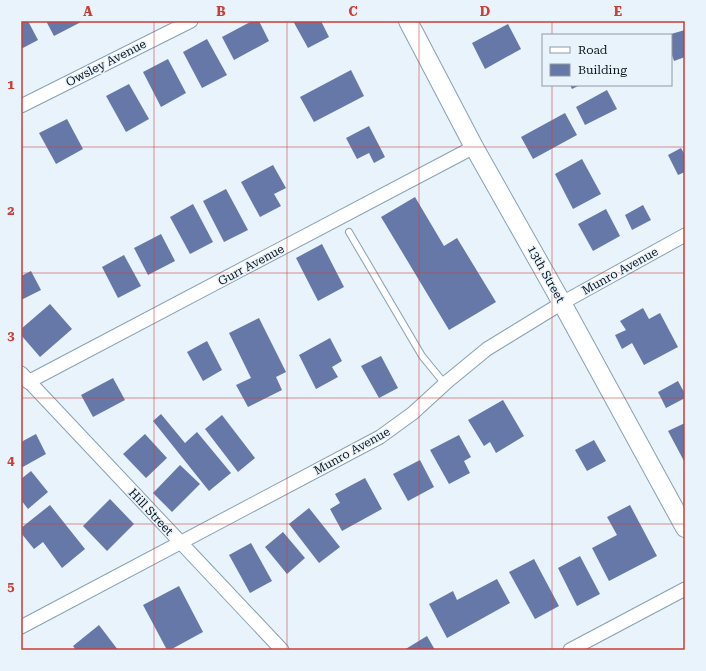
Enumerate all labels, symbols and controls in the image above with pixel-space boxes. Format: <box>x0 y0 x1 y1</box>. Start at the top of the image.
text: A <box>83 4 93 19</box>
text: B <box>216 4 226 19</box>
text: C <box>348 4 358 19</box>
text: D <box>480 4 490 19</box>
text: E <box>614 4 622 19</box>
legend <box>542 34 672 86</box>
street label: Owsley Avenue <box>63 36 149 89</box>
text: Road <box>578 43 608 57</box>
text: Building <box>578 63 627 77</box>
text: 1 <box>7 77 15 92</box>
text: 2 <box>7 203 15 218</box>
street label: Gurr Avenue <box>215 241 287 288</box>
street label: 13th Street <box>525 243 568 305</box>
street label: Munro Avenue <box>580 244 661 298</box>
text: 3 <box>7 328 15 343</box>
street label: Munro Avenue <box>312 424 393 478</box>
text: 4 <box>7 453 15 468</box>
street label: Hill Street <box>126 486 176 539</box>
text: 5 <box>7 579 15 594</box>

